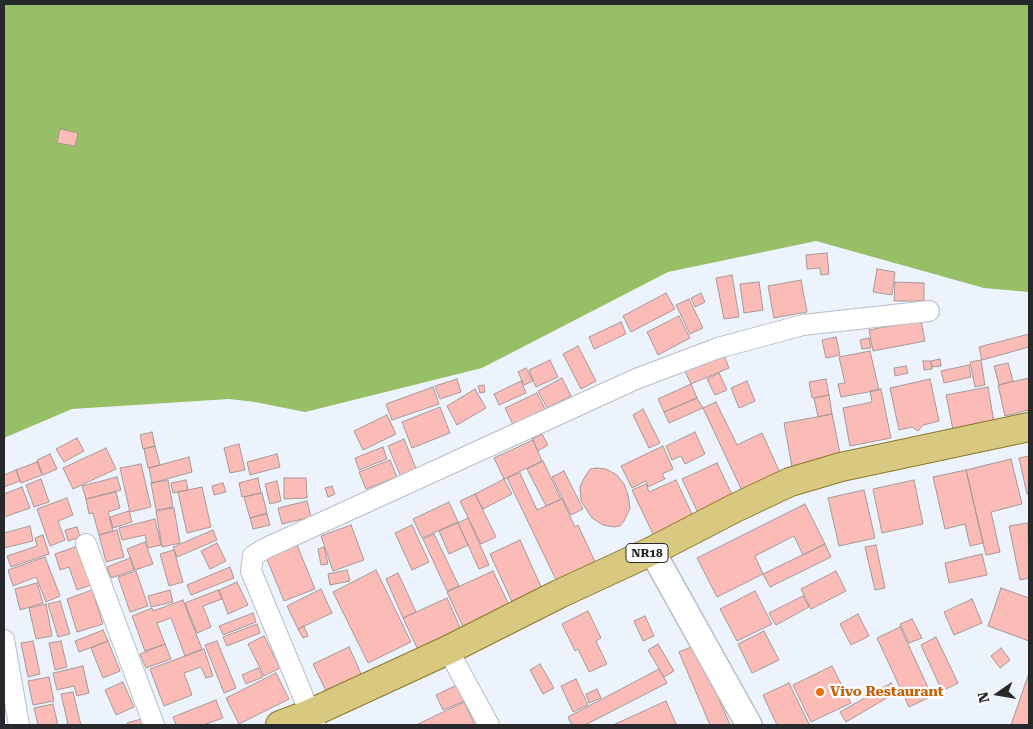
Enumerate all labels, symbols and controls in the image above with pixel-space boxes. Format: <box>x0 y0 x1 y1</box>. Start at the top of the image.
road number: NR18 <box>626 544 668 562</box>
north arrow <box>973 669 1023 719</box>
place label: Vivo Restaurant <box>830 684 943 700</box>
marker: Vivo Restaurant <box>814 686 826 698</box>
text: N <box>974 690 992 704</box>

